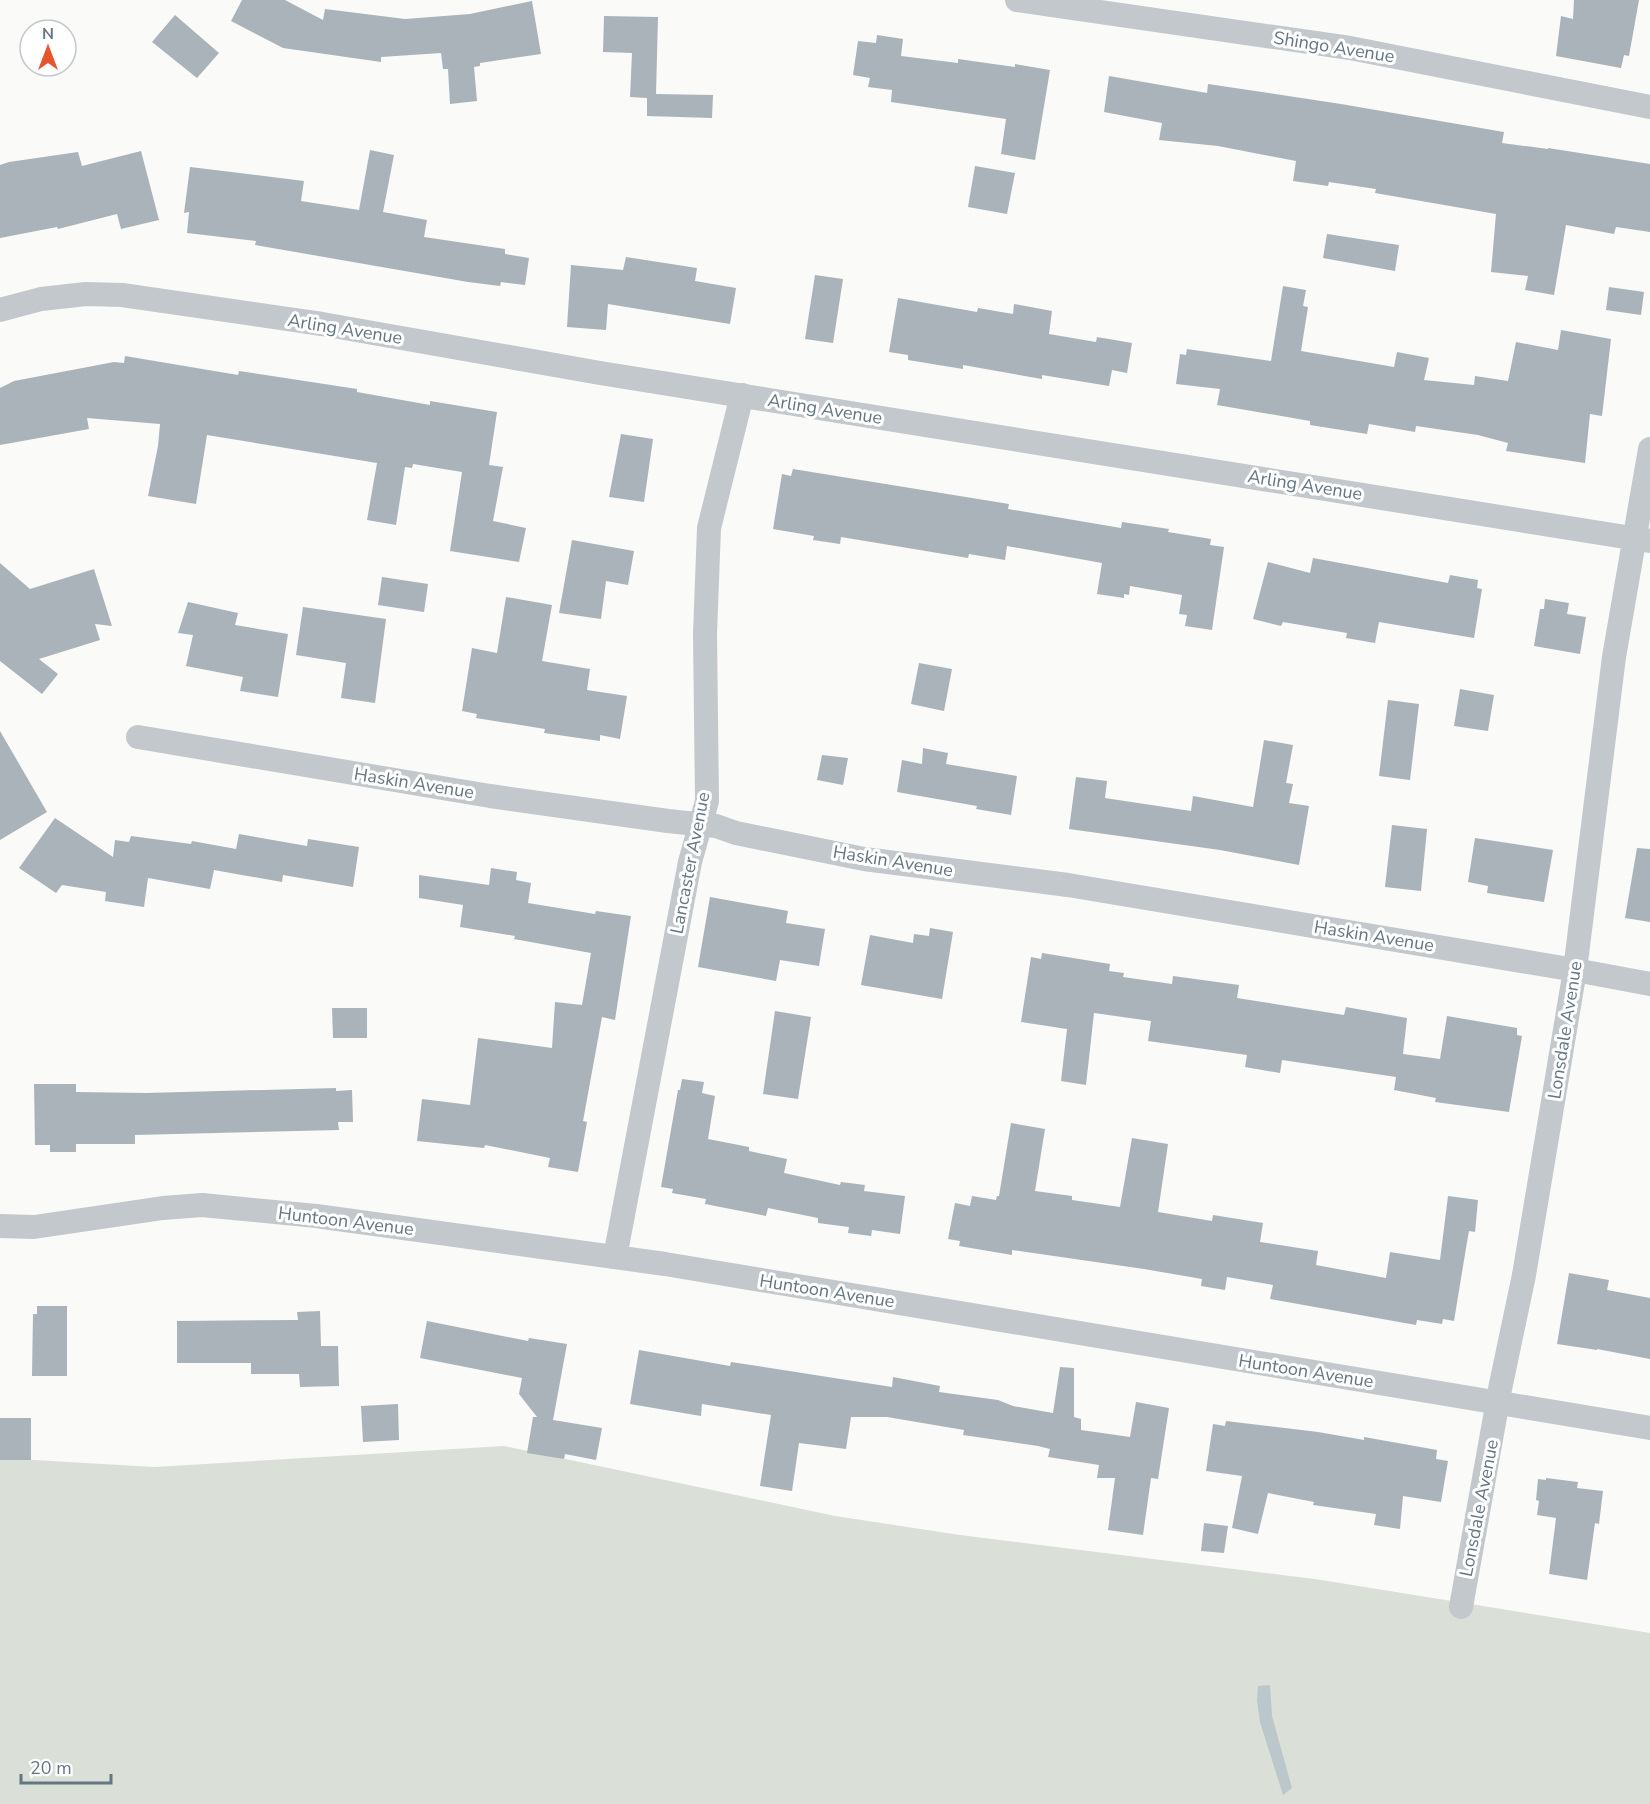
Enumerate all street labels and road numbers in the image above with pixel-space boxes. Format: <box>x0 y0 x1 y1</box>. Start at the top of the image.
street label: Shingo Avenue <box>1272 26 1396 68</box>
street label: Arling Avenue <box>286 308 404 350</box>
street label: Arling Avenue <box>766 388 884 430</box>
street label: Arling Avenue <box>1246 464 1364 506</box>
street label: Haskin Avenue <box>352 762 476 804</box>
street label: Lancaster Avenue <box>664 790 716 936</box>
street label: Haskin Avenue <box>831 840 955 882</box>
street label: Haskin Avenue <box>1312 915 1436 957</box>
street label: Lonsdale Avenue <box>1542 959 1588 1101</box>
street label: Huntoon Avenue <box>277 1201 415 1241</box>
street label: Huntoon Avenue <box>758 1268 896 1314</box>
street label: Huntoon Avenue <box>1237 1348 1375 1394</box>
street label: Lonsdale Avenue <box>1454 1437 1504 1579</box>

